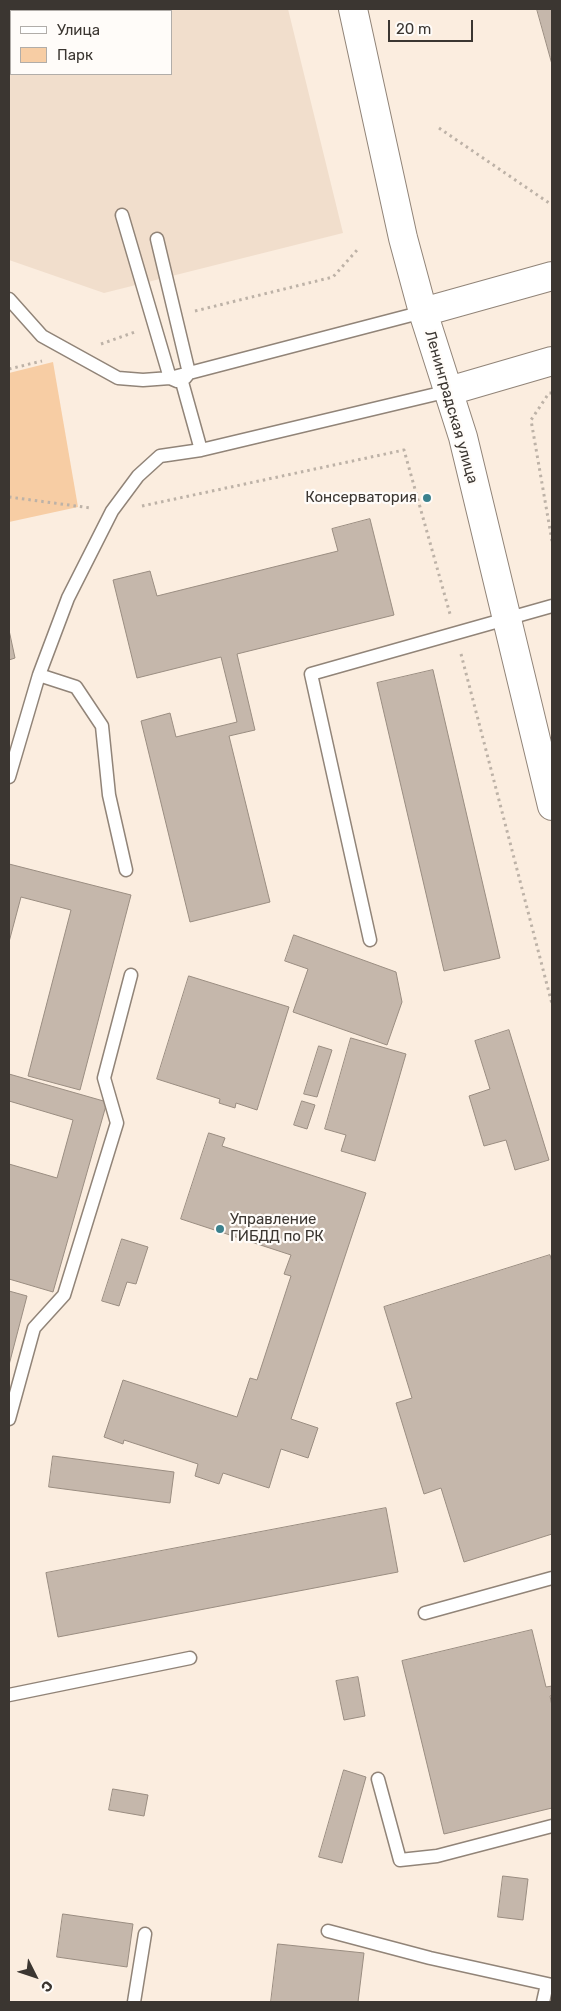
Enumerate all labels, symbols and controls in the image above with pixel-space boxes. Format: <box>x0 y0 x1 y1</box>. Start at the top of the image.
legend <box>10 10 172 75</box>
scale bar <box>391 10 476 42</box>
text: 20 m <box>396 20 431 38</box>
text: Улица <box>57 21 100 39</box>
text: Парк <box>57 46 93 64</box>
street label: Ленинградская улица <box>420 328 482 486</box>
place label: Консерватория <box>305 489 417 507</box>
marker: Консерватория <box>421 492 433 504</box>
place label: Управление ГИБДД по РК <box>230 1211 324 1246</box>
marker: Управление ГИБДД по РК <box>214 1223 226 1235</box>
north arrow <box>10 1951 60 2001</box>
text: С <box>37 1977 56 1995</box>

